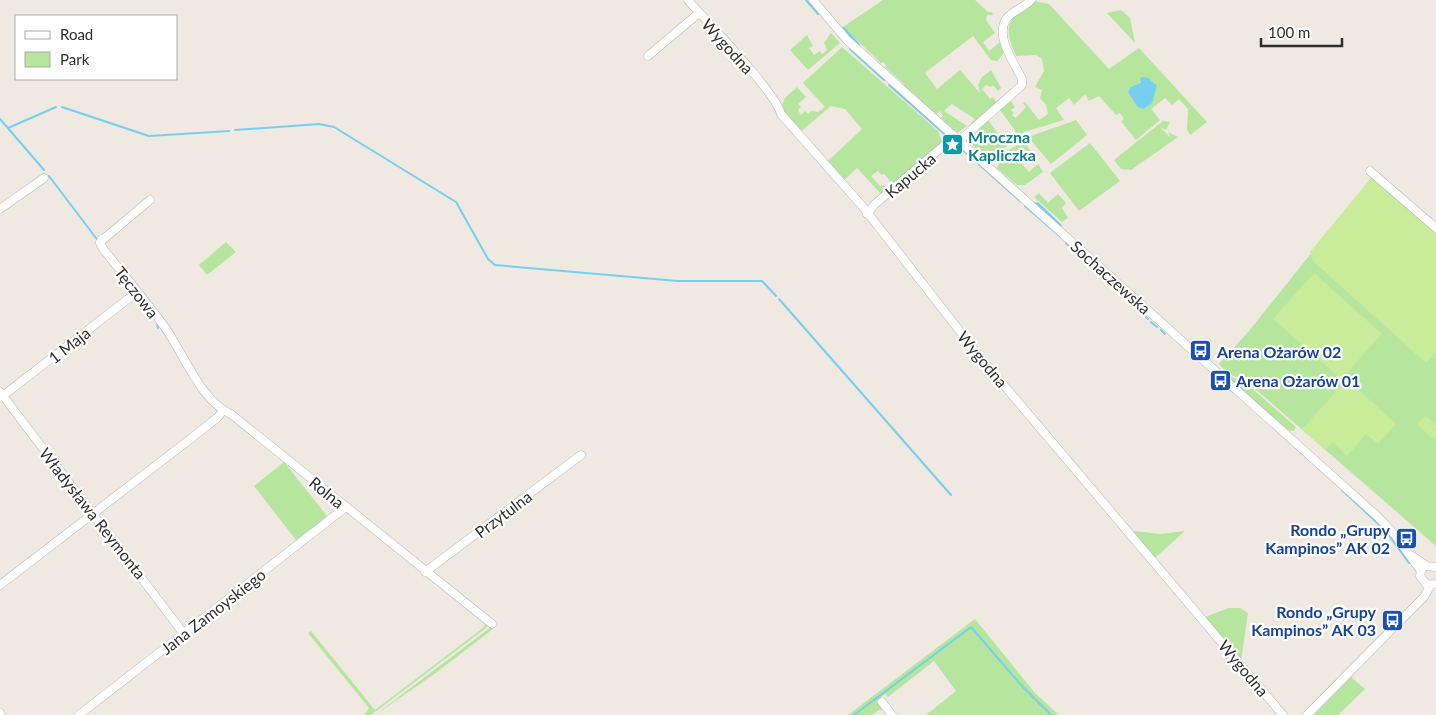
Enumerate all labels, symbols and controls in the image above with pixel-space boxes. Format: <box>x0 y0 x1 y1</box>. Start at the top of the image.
legend <box>15 15 178 80</box>
street label: Wygodna <box>698 15 758 77</box>
scale bar <box>1261 15 1342 47</box>
text: 100 m <box>1268 23 1310 41</box>
text: Road <box>60 25 93 43</box>
text: Park <box>60 50 90 68</box>
place label: Mroczna Kapliczka <box>968 127 1036 164</box>
place icon: Mroczna Kapliczka <box>940 133 964 157</box>
street label: Kapucka <box>881 148 939 202</box>
street label: Sochaczewska <box>1067 236 1155 318</box>
street label: Tęczowa <box>111 262 163 322</box>
street label: 1 Maja <box>44 323 94 367</box>
street label: Wygodna <box>954 327 1012 391</box>
bus stop icon: Arena Ożarów 02 <box>1189 339 1213 363</box>
place label: Arena Ożarów 02 <box>1216 342 1341 361</box>
bus stop icon: Arena Ożarów 01 <box>1208 368 1232 392</box>
place label: Arena Ożarów 01 <box>1235 371 1360 390</box>
street label: Władysława Reymonta <box>36 444 150 582</box>
street label: Rolna <box>306 472 348 512</box>
street label: Przytulna <box>471 487 535 541</box>
place label: Rondo „Grupy Kampinos” AK 02 <box>1265 520 1391 557</box>
bus stop icon: Rondo „Grupy Kampinos” AK 02 <box>1394 526 1418 550</box>
street label: Jana Zamoyskiego <box>157 564 269 658</box>
place label: Rondo „Grupy Kampinos” AK 03 <box>1251 602 1377 639</box>
bus stop icon: Rondo „Grupy Kampinos” AK 03 <box>1380 608 1404 632</box>
street label: Wygodna <box>1215 636 1273 700</box>

